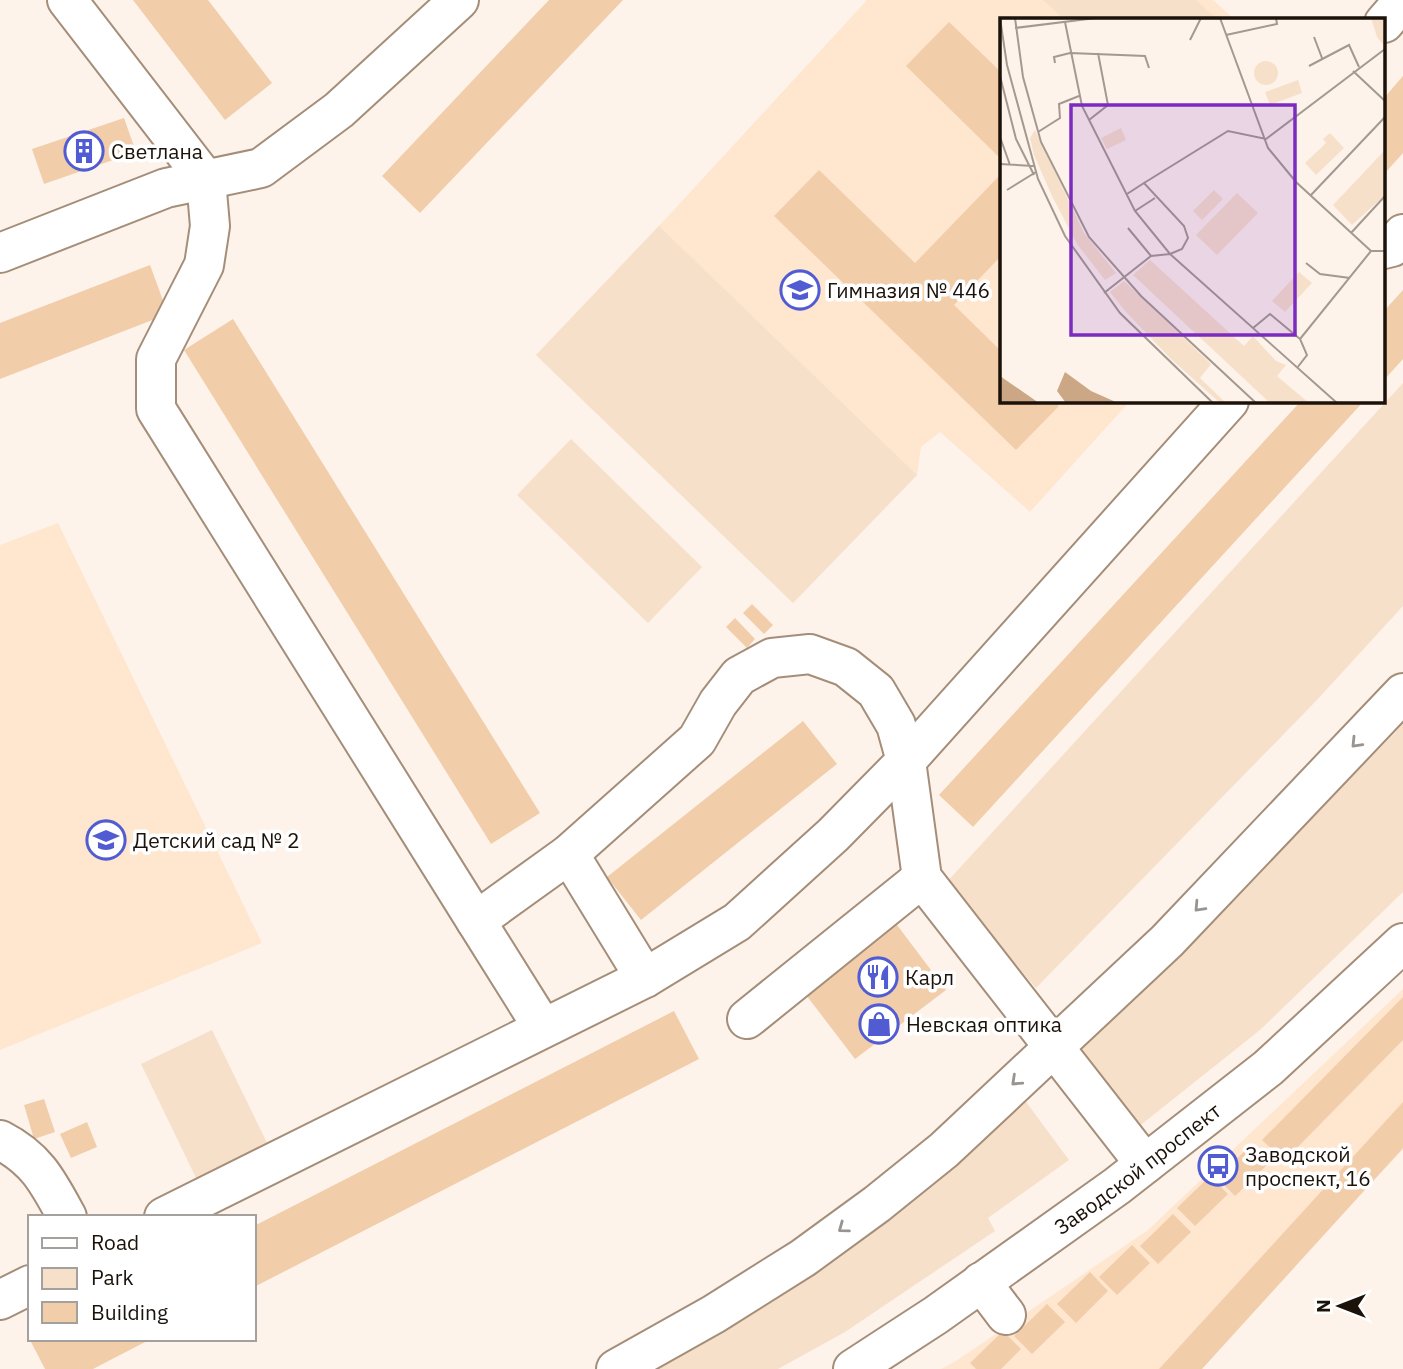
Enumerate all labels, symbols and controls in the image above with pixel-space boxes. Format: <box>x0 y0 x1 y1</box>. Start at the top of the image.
inset map <box>1000 18 1386 402</box>
building icon: Светлана <box>63 130 105 172</box>
place label: Светлана <box>111 137 203 165</box>
school or university icon: Гимназия № 446 <box>779 269 821 311</box>
place label: Гимназия № 446 <box>827 276 990 304</box>
one-way arrow <box>1351 735 1364 748</box>
school or university icon: Детский сад № 2 <box>85 819 127 861</box>
place label: Детский сад № 2 <box>133 826 300 854</box>
one-way arrow <box>1194 899 1207 912</box>
restaurant icon: Карл <box>857 956 899 998</box>
place label: Карл <box>905 963 954 991</box>
shop icon: Невская оптика <box>858 1003 900 1045</box>
place label: Невская оптика <box>906 1010 1062 1038</box>
one-way arrow <box>1011 1073 1024 1085</box>
street label: Заводской проспект <box>1048 1096 1226 1241</box>
place label: Заводской проспект, 16 <box>1245 1140 1371 1192</box>
bus stop icon: Заводской проспект, 16 <box>1197 1145 1239 1187</box>
legend <box>28 1215 256 1341</box>
one-way arrow <box>839 1220 851 1233</box>
text: Road <box>91 1228 139 1256</box>
text: Park <box>91 1263 134 1291</box>
north arrow <box>1305 1271 1375 1341</box>
text: Building <box>91 1298 168 1326</box>
text: N <box>1311 1299 1335 1313</box>

